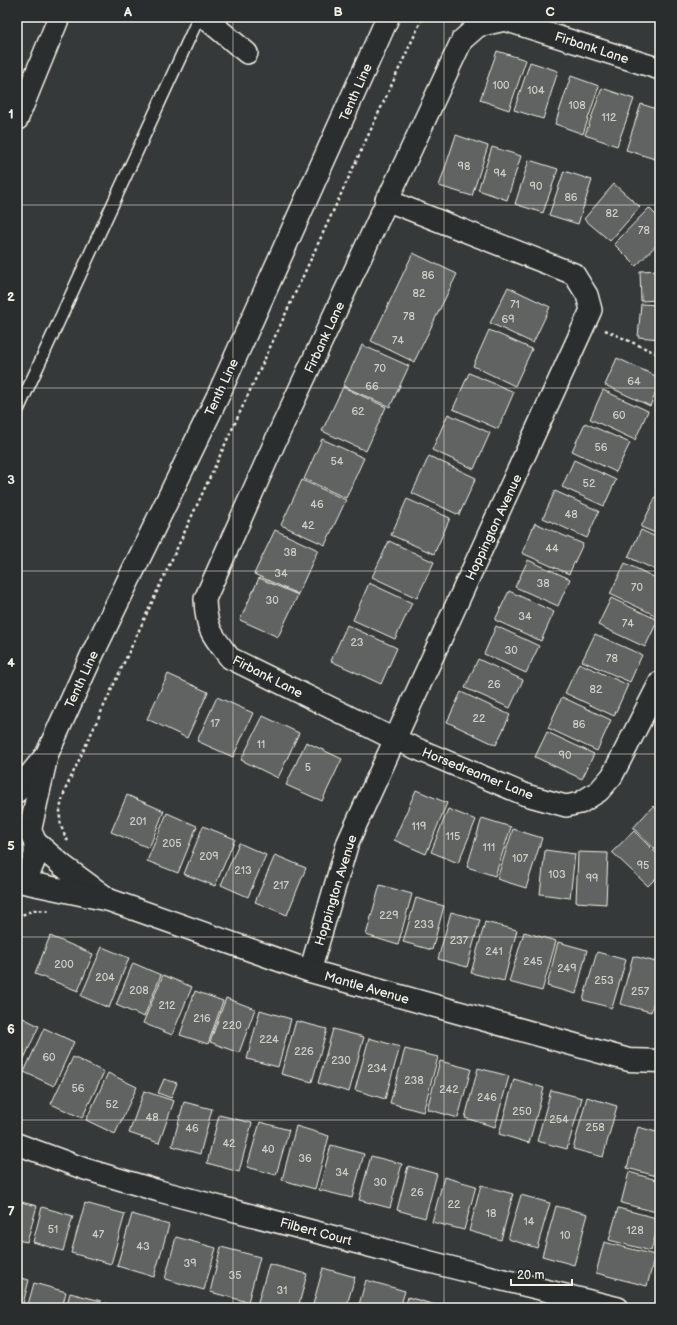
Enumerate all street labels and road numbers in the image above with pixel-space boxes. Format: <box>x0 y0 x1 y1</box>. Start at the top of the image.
street label: Firbank Lane <box>553 28 631 68</box>
street label: Tenth Line <box>336 61 376 124</box>
street label: Firbank Lane <box>301 299 349 376</box>
street label: Tenth Line <box>202 356 242 419</box>
street label: Hoppington Avenue <box>462 472 526 583</box>
street label: Tenth Line <box>62 648 102 711</box>
street label: Firbank Lane <box>230 652 306 702</box>
street label: Horsedreamer Lane <box>420 744 536 804</box>
street label: Hoppington Avenue <box>311 833 361 948</box>
street label: Mantle Avenue <box>322 968 411 1008</box>
street label: Filbert Court <box>278 1215 353 1249</box>

